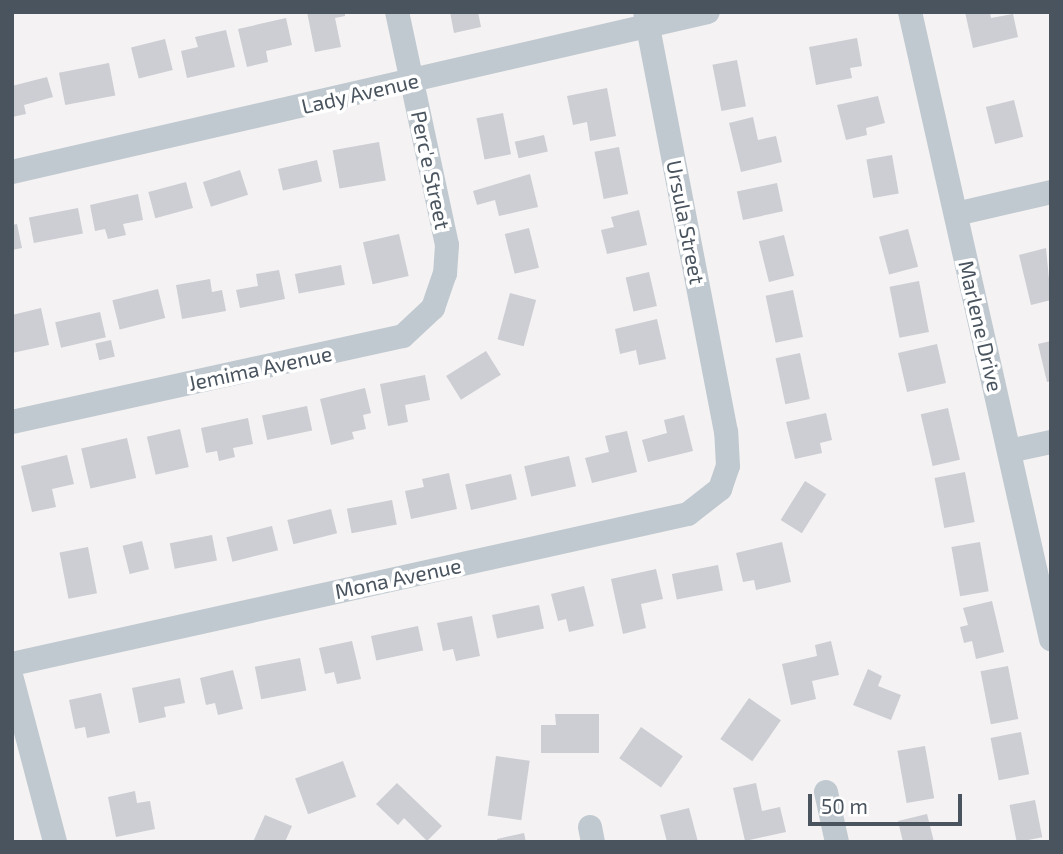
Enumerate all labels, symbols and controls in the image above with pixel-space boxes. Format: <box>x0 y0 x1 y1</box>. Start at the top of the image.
street label: Lady Avenue <box>298 67 422 119</box>
street label: Perc'e Street <box>406 109 456 231</box>
street label: Ursula Street <box>662 158 710 286</box>
street label: Marlene Drive <box>954 258 1008 394</box>
street label: Jemima Avenue <box>185 340 335 396</box>
street label: Mona Avenue <box>332 552 464 604</box>
scale bar <box>811 780 965 824</box>
text: 50 m <box>821 793 868 818</box>

